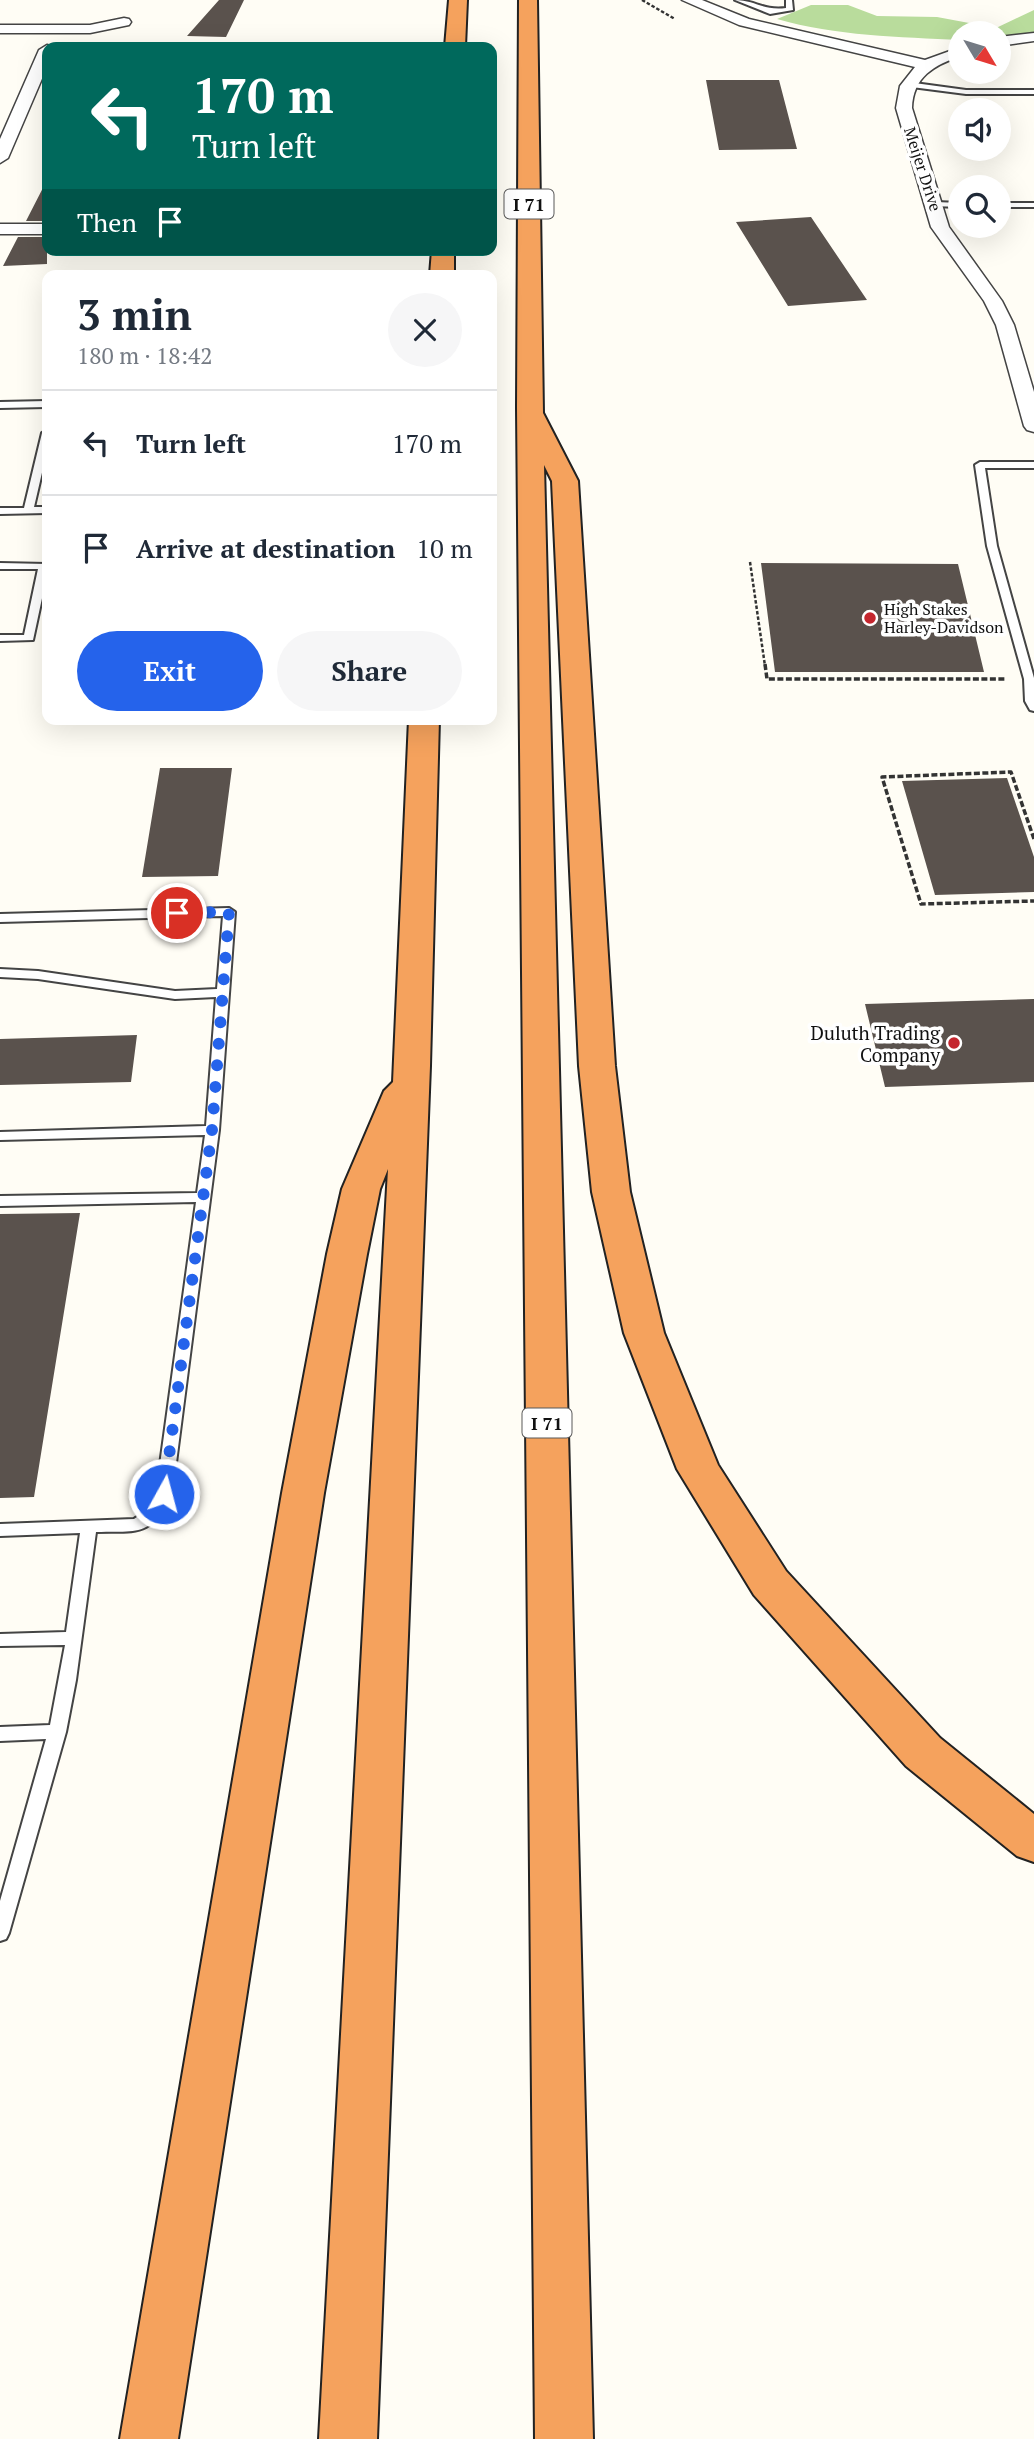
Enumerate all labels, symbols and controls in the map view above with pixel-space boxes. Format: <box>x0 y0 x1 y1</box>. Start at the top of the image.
north arrow <box>948 21 1012 84</box>
map controls <box>948 21 1011 238</box>
text: 170 m <box>192 62 334 127</box>
icon: left <box>77 70 168 161</box>
button: sound <box>948 98 1011 161</box>
street label: Meijer Drive <box>899 124 947 214</box>
text: Turn left <box>192 125 316 167</box>
button: search <box>948 175 1011 238</box>
road number: I 71 <box>504 190 554 218</box>
icon: arrive <box>151 203 189 241</box>
text: Then <box>77 205 137 239</box>
text: 3 min <box>77 286 192 342</box>
button: close <box>388 293 462 367</box>
text: 180 m · 18:42 <box>77 340 212 371</box>
icon: left <box>77 424 115 462</box>
text: Turn left <box>136 426 246 460</box>
text: 170 m <box>392 426 462 460</box>
icon: arrive <box>77 529 115 567</box>
text: Arrive at destination <box>136 531 395 565</box>
text: 10 m <box>416 531 473 565</box>
place label: High Stakes Harley-Davidson <box>884 598 1004 638</box>
marker: High Stakes Harley-Davidson <box>862 610 878 626</box>
button: Exit <box>77 631 263 711</box>
button: Share <box>277 631 462 711</box>
pin <box>147 883 207 943</box>
icon: arrive <box>158 894 196 932</box>
place label: Duluth Trading Company <box>811 1020 941 1067</box>
marker: Duluth Trading Company <box>946 1035 962 1051</box>
road number: I 71 <box>522 1408 572 1438</box>
position arrow <box>127 1457 201 1531</box>

